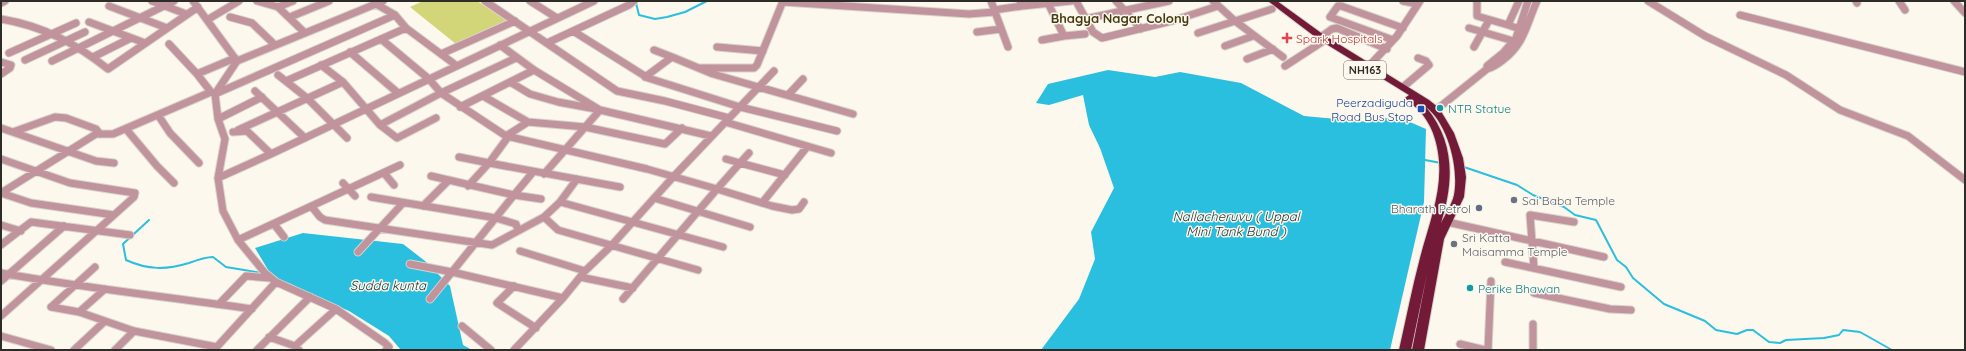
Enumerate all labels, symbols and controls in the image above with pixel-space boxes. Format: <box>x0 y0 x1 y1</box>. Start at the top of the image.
district label: Bhagya Nagar Colony <box>1051 10 1189 26</box>
place label: Spark Hospitals <box>1296 31 1383 46</box>
marker: Spark Hospitals <box>1281 32 1293 44</box>
road number: NH163 <box>1344 61 1386 79</box>
place label: Peerzadiguda Road Bus Stop <box>1331 95 1413 124</box>
place label: NTR Statue <box>1448 101 1511 116</box>
marker: NTR Statue <box>1435 103 1445 113</box>
marker: Peerzadiguda Road Bus Stop <box>1416 104 1426 114</box>
place label: Sai Baba Temple <box>1522 193 1615 208</box>
marker: Sai Baba Temple <box>1509 195 1519 205</box>
place label: Bharath Petrol <box>1391 201 1471 216</box>
marker: Bharath Petrol <box>1474 203 1484 213</box>
water label: Nallacheruvu ( Uppal Mini Tank Bund ) <box>1172 208 1302 239</box>
place label: Sri Katta Maisamma Temple <box>1462 230 1568 259</box>
marker: Sri Katta Maisamma Temple <box>1449 239 1459 249</box>
water label: Sudda kunta <box>350 277 427 293</box>
place label: Perike Bhawan <box>1478 281 1560 296</box>
marker: Perike Bhawan <box>1465 283 1475 293</box>

